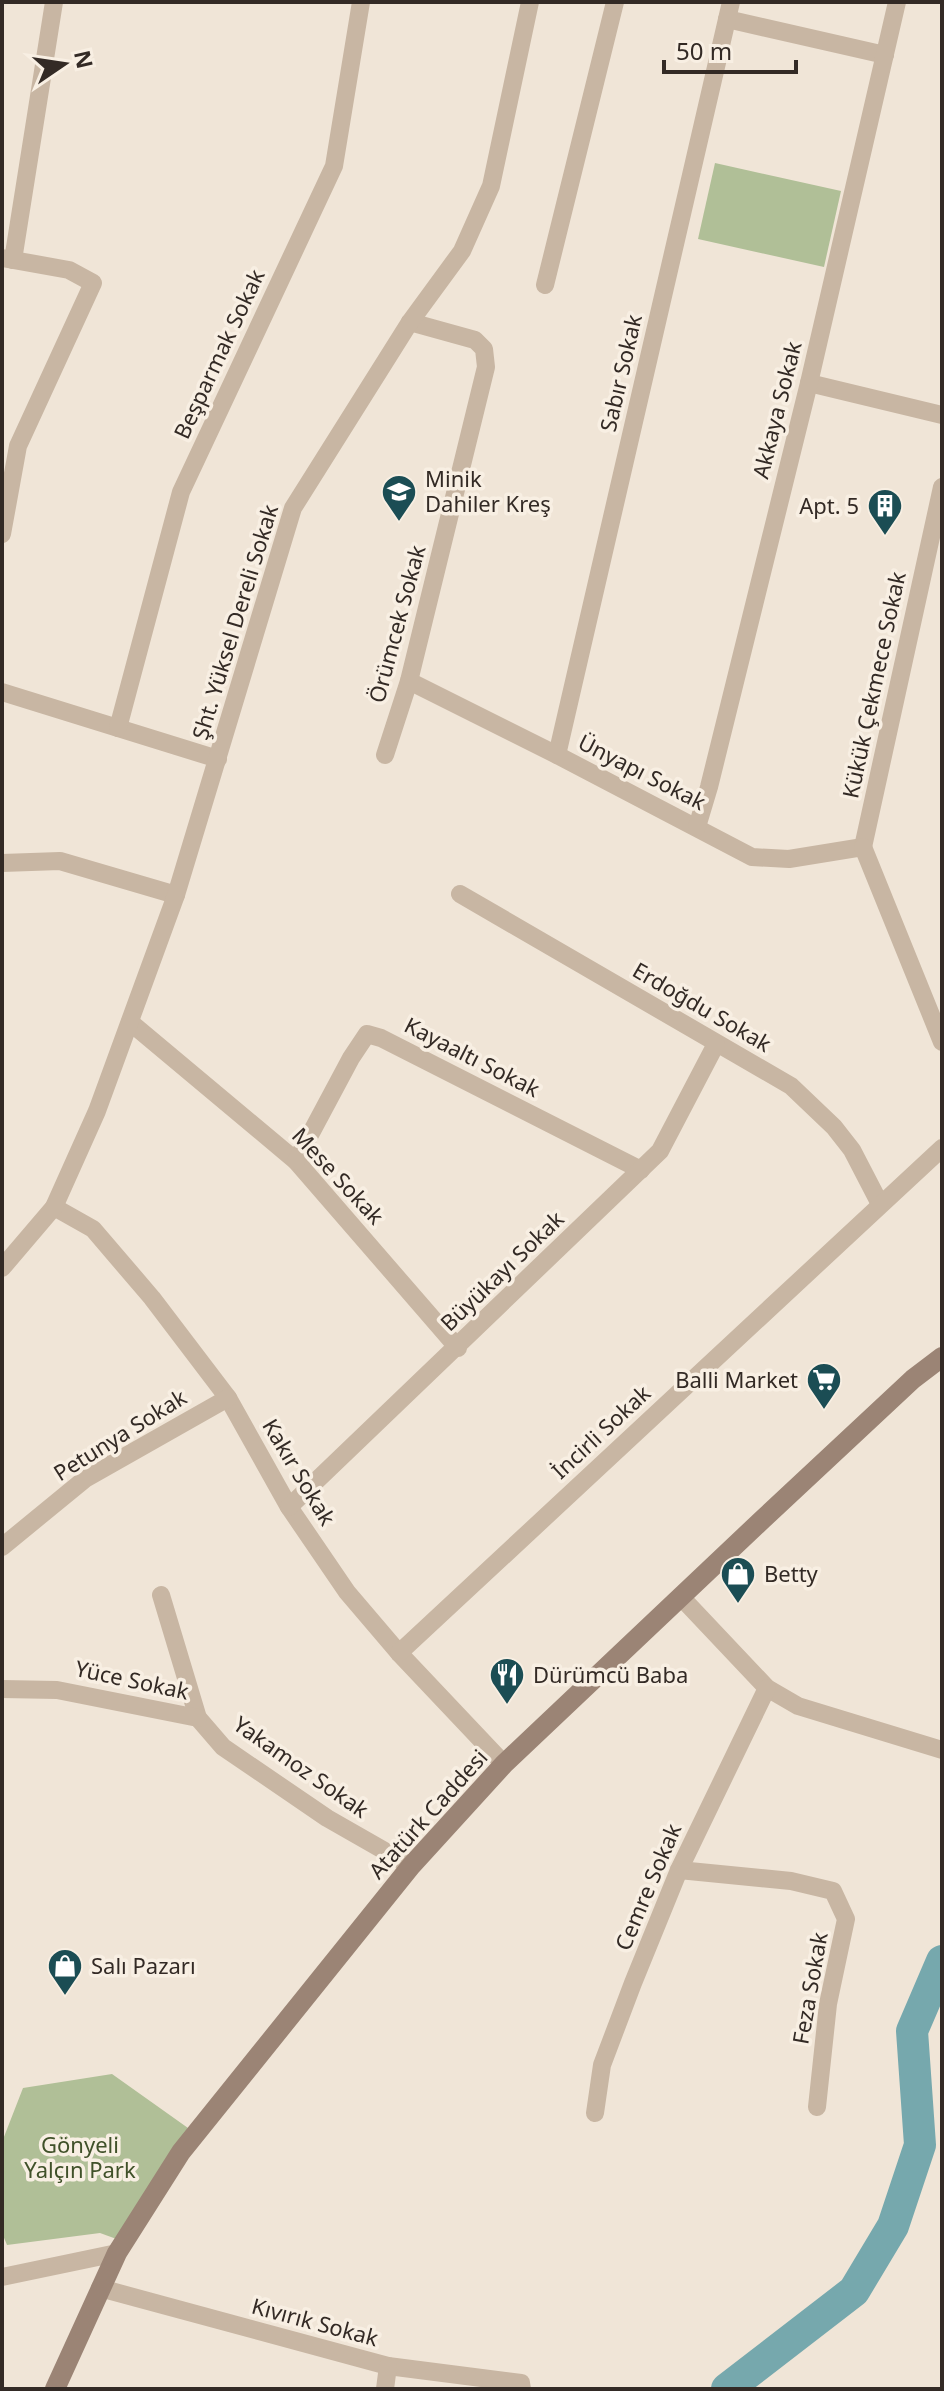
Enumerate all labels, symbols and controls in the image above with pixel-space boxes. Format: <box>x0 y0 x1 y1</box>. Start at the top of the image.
north arrow <box>24 24 104 104</box>
scale bar <box>664 24 796 74</box>
text: 50 m <box>676 34 732 67</box>
text: N <box>68 47 101 71</box>
street label: Beşparmak Sokak <box>166 264 271 443</box>
street label: Sabır Sokak <box>592 311 648 434</box>
street label: Akkaya Sokak <box>744 338 808 482</box>
place label: Minik Dahiler Kreş <box>425 463 551 518</box>
school or university icon: Minik Dahiler Kreş <box>380 473 418 523</box>
building icon: Apt. 5 <box>866 487 904 537</box>
place label: Apt. 5 <box>799 490 859 520</box>
street label: Şht. Yüksel Dereli Sokak <box>184 500 284 743</box>
street label: Örümcek Sokak <box>361 541 432 706</box>
street label: Kükük Çekmece Sokak <box>834 568 912 801</box>
street label: Ünyapı Sokak <box>574 726 712 816</box>
street label: Erdoğdu Sokak <box>628 954 777 1058</box>
street label: Kayaaltı Sokak <box>400 1009 545 1103</box>
street label: Mese Sokak <box>286 1120 392 1230</box>
street label: Büyükayı Sokak <box>433 1204 570 1337</box>
supermarket icon: Balli Market <box>805 1361 843 1411</box>
place label: Balli Market <box>675 1364 798 1394</box>
street label: İncirli Sokak <box>544 1378 656 1485</box>
street label: Petunya Sokak <box>47 1381 192 1487</box>
street label: Kakır Sokak <box>256 1413 344 1531</box>
shop icon: Betty <box>719 1555 757 1605</box>
place label: Betty <box>764 1558 819 1588</box>
street label: Yüce Sokak <box>73 1652 192 1706</box>
restaurant icon: Dürümcü Baba <box>488 1656 526 1706</box>
place label: Dürümcü Baba <box>533 1659 688 1689</box>
street label: Yakamoz Sokak <box>228 1708 375 1824</box>
street label: Atatürk Caddesi <box>361 1742 493 1884</box>
street label: Cemre Sokak <box>607 1818 687 1955</box>
street label: Feza Sokak <box>784 1929 834 2046</box>
shop icon: Salı Pazarı <box>46 1947 84 1997</box>
place label: Salı Pazarı <box>91 1950 196 1980</box>
park label: Gönyeli Yalçın Park <box>24 2129 136 2184</box>
street label: Kıvırık Sokak <box>249 2290 382 2352</box>

